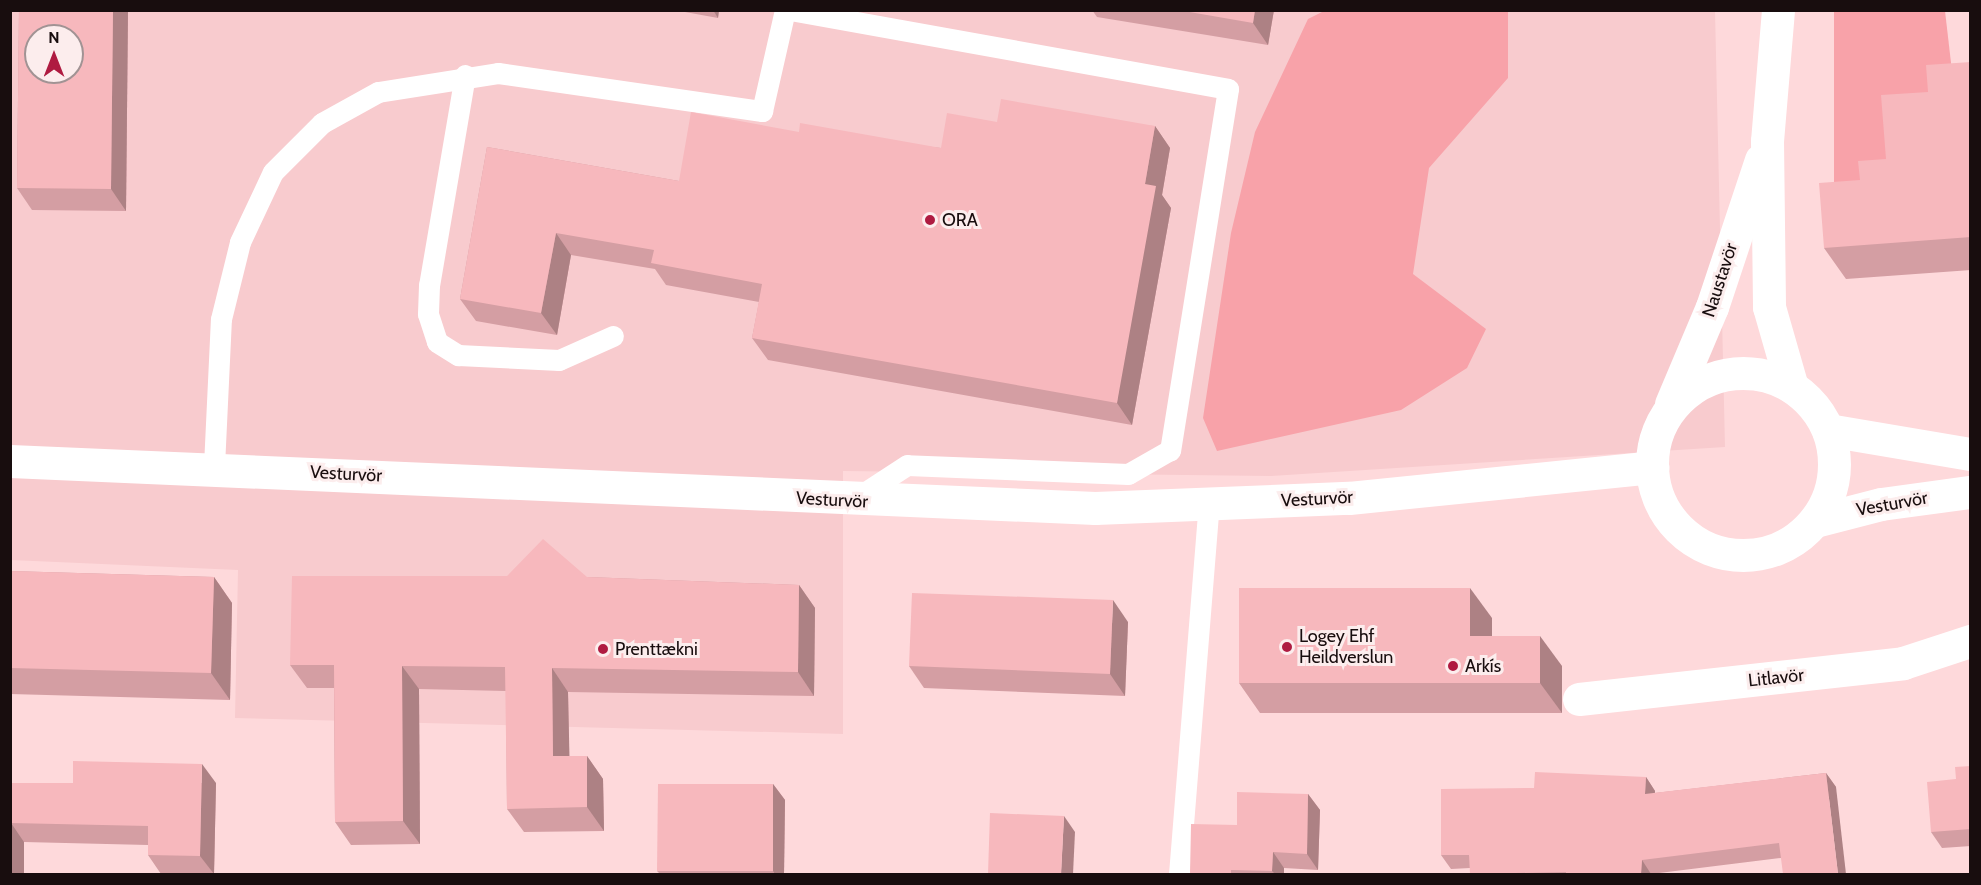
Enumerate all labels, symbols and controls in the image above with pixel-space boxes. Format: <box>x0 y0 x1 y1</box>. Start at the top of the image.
north arrow <box>24 24 84 84</box>
text: N <box>48 28 60 47</box>
place label: ORA <box>942 209 978 231</box>
marker: ORA <box>923 213 937 227</box>
street label: Naustavör <box>1698 240 1742 320</box>
street label: Vesturvör <box>309 461 383 487</box>
street label: Vesturvör <box>1280 486 1354 512</box>
street label: Vesturvör <box>795 487 869 513</box>
street label: Vesturvör <box>1855 487 1929 521</box>
place label: Logey Ehf Heildverslun <box>1299 626 1393 668</box>
place label: Prenttækni <box>615 638 698 660</box>
marker: Logey Ehf Heildverslun <box>1280 640 1294 654</box>
marker: Prenttækni <box>596 642 610 656</box>
place label: Arkís <box>1465 655 1501 677</box>
marker: Arkís <box>1446 659 1460 673</box>
street label: Litlavör <box>1747 664 1805 692</box>

